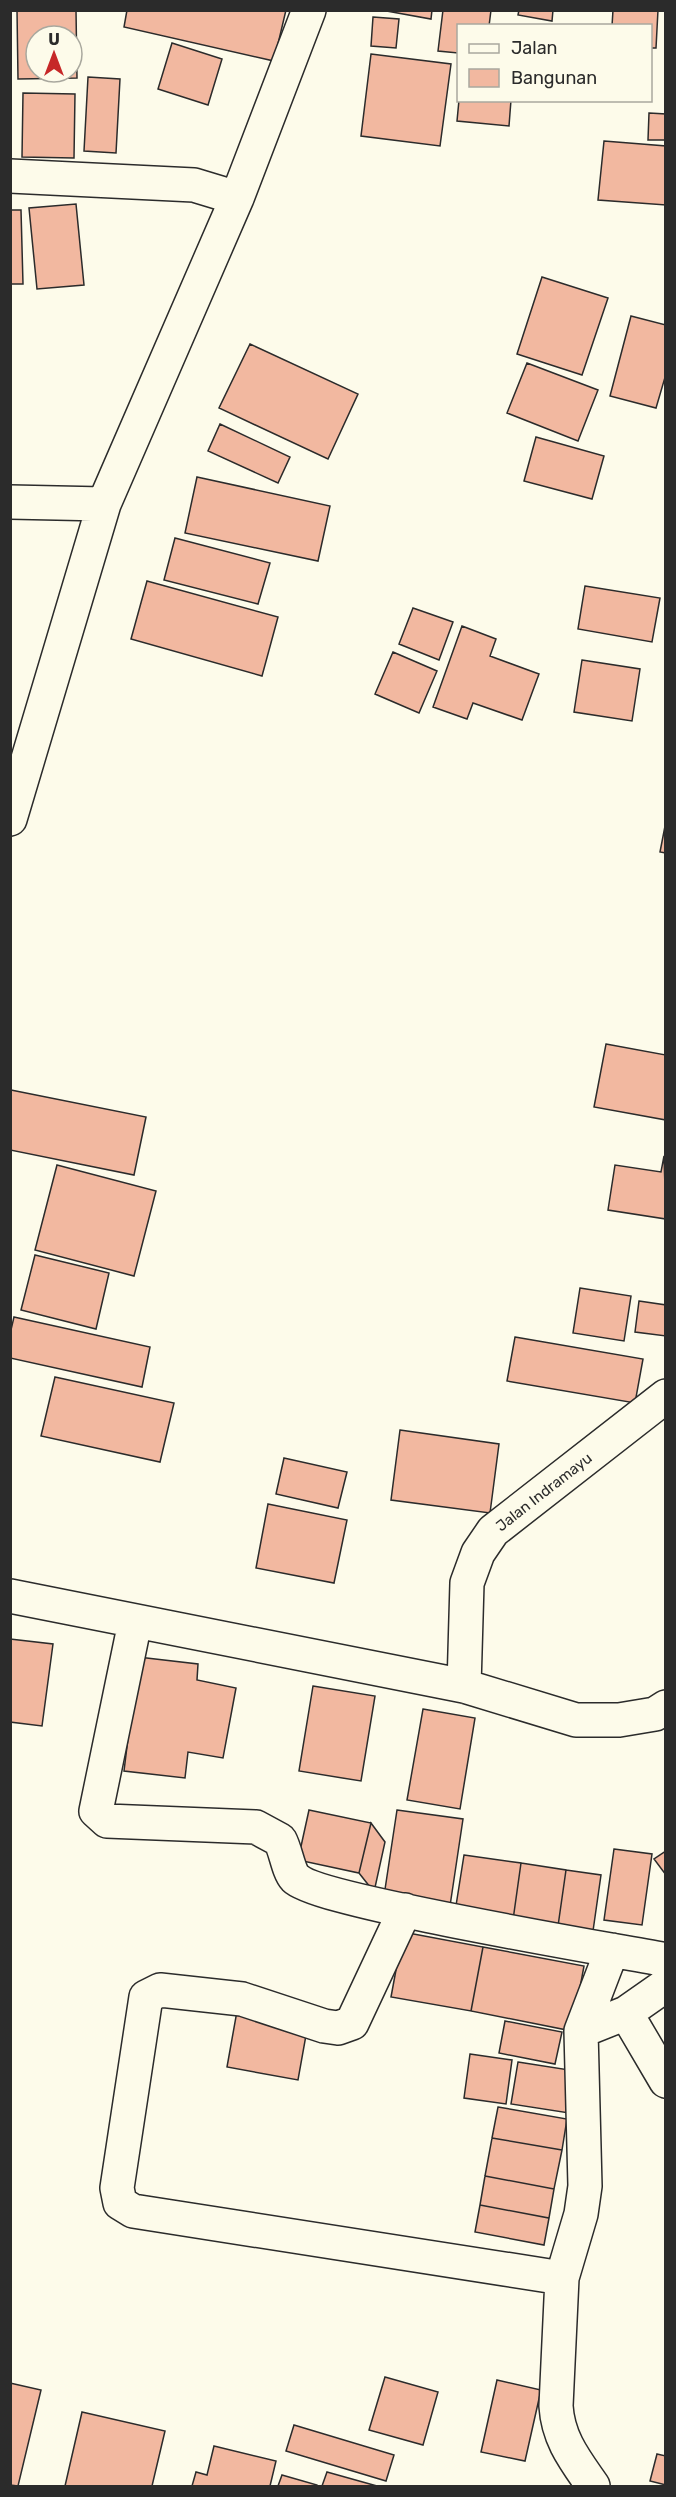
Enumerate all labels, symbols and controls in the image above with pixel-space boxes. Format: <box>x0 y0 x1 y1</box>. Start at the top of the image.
north arrow <box>24 24 84 84</box>
legend <box>457 24 652 102</box>
text: U <box>48 30 60 49</box>
text: Jalan <box>511 37 558 59</box>
text: Bangunan <box>511 67 597 89</box>
street label: Jalan Indramayu <box>492 1449 596 1535</box>

